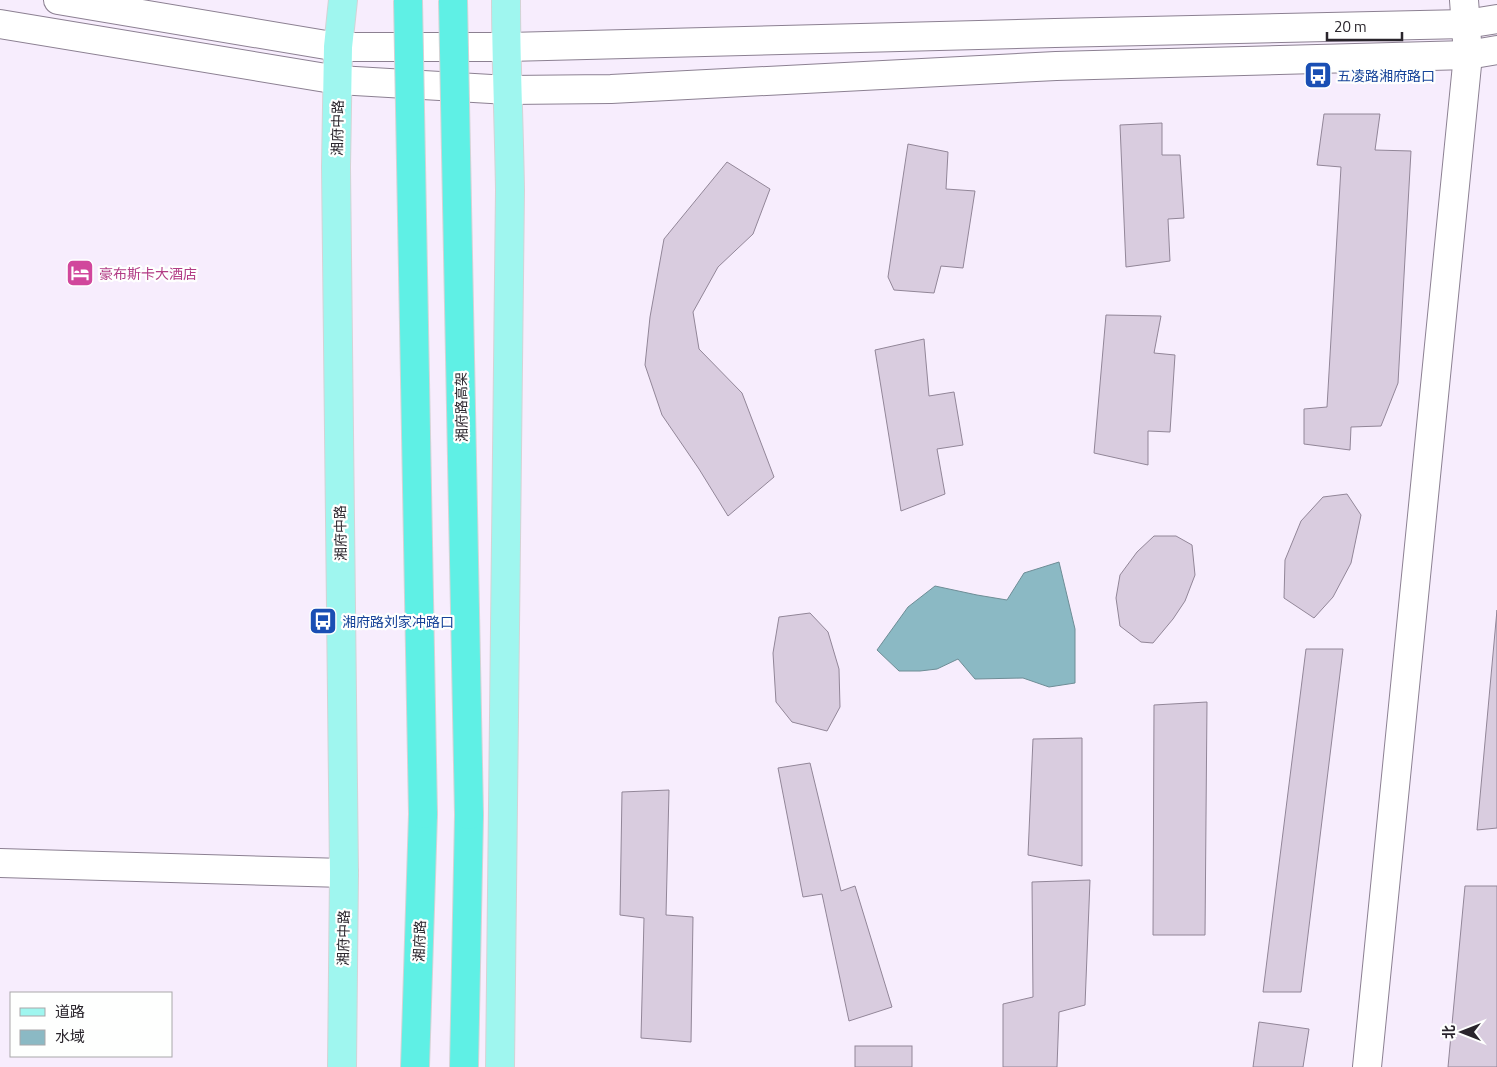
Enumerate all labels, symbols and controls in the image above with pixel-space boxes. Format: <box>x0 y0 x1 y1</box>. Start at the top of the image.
scale bar <box>1327 10 1402 42</box>
text: 20 m <box>1334 15 1367 38</box>
bus stop icon: 五凌路湘府路口 <box>1303 60 1333 90</box>
place label: 五凌路湘府路口 <box>1337 65 1435 86</box>
street label: 湘府中路 <box>326 100 348 156</box>
hotel icon: 豪布斯卡大酒店 <box>65 258 95 288</box>
place label: 豪布斯卡大酒店 <box>99 263 197 284</box>
street label: 湘府路高架 <box>450 372 472 442</box>
street label: 湘府中路 <box>329 505 351 561</box>
bus stop icon: 湘府路刘家冲路口 <box>308 606 338 636</box>
place label: 湘府路刘家冲路口 <box>342 611 454 632</box>
street label: 湘府中路 <box>332 910 354 966</box>
street label: 湘府路 <box>408 920 430 962</box>
legend <box>10 992 172 1057</box>
text: 道路 <box>55 1000 85 1023</box>
north arrow <box>1437 1007 1487 1057</box>
text: 水域 <box>55 1025 85 1048</box>
text: 北 <box>1438 1025 1459 1039</box>

